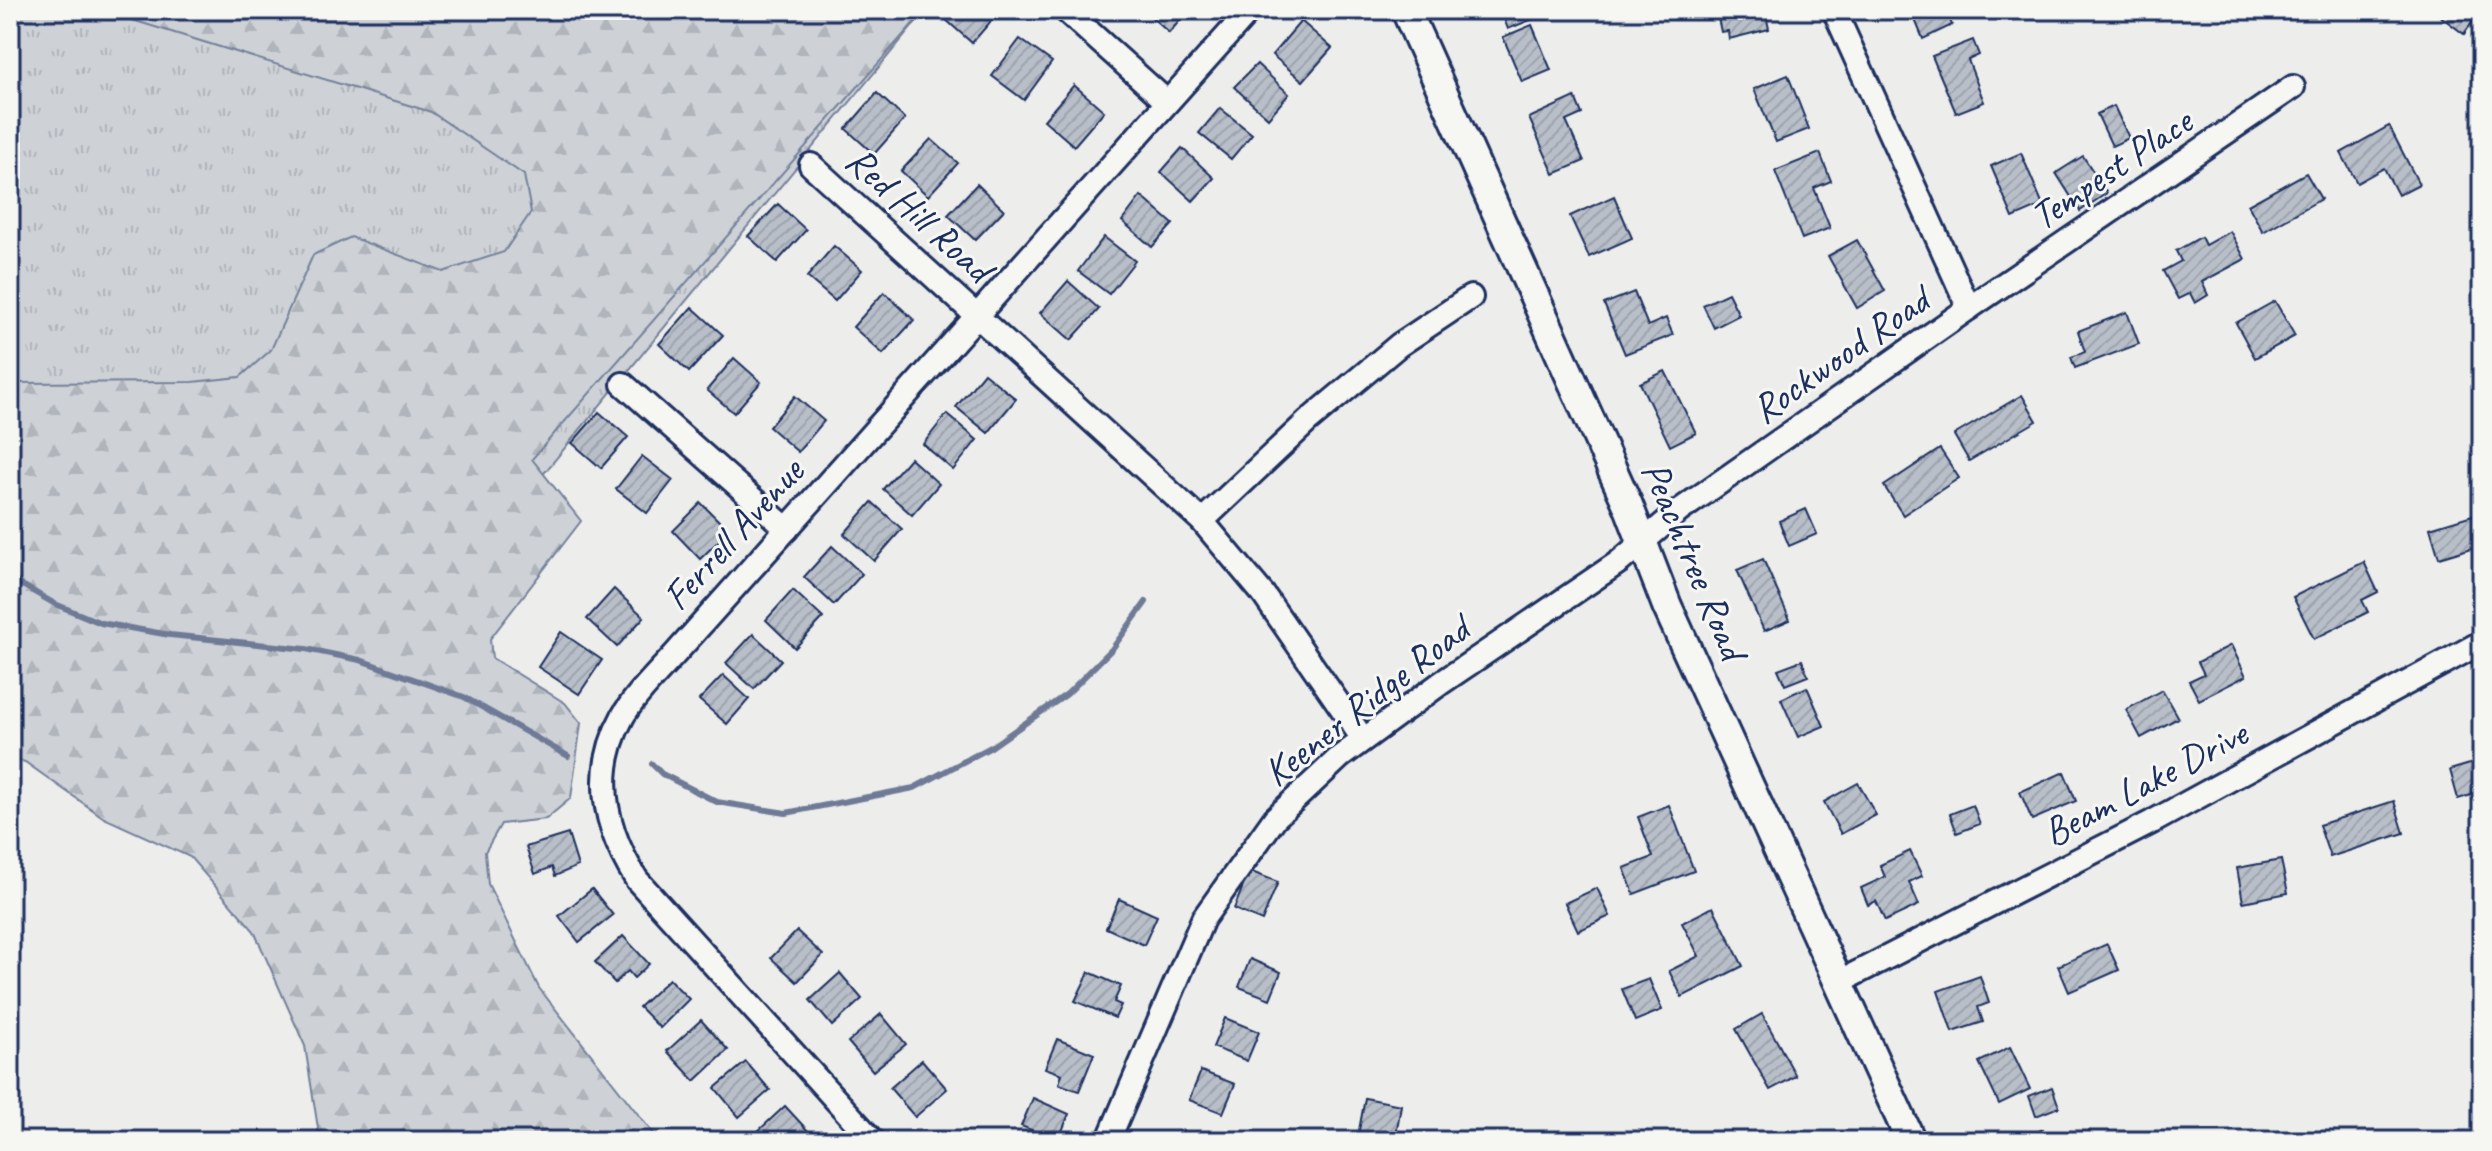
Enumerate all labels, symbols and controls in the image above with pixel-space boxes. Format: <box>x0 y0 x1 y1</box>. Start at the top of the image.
street label: Tempest Place <box>2021 95 2204 241</box>
street label: Red Hill Road <box>836 135 1007 297</box>
street label: Rockwood Road <box>1742 272 1944 434</box>
street label: Ferrell Avenue <box>652 445 816 620</box>
street label: Peachtree Road <box>1630 454 1760 672</box>
street label: Keener Ridge Road <box>1253 601 1484 797</box>
street label: Beam Lake Drive <box>2034 707 2258 858</box>

